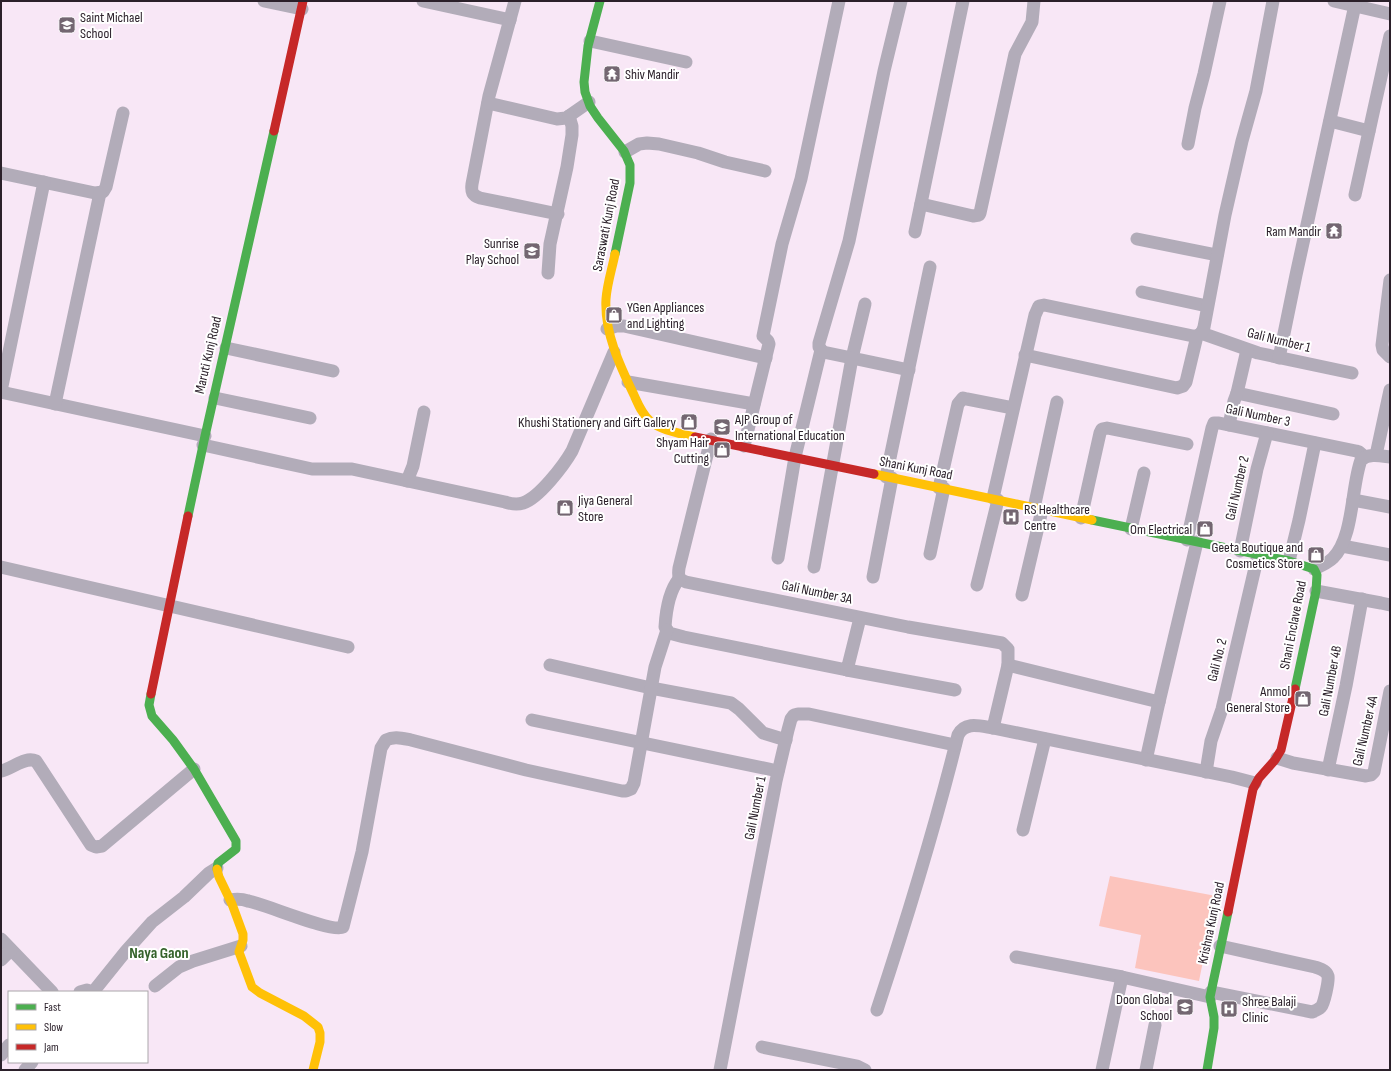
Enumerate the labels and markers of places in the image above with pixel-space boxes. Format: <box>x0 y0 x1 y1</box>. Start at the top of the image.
place label: Saint Michael School <box>80 9 143 42</box>
school or university icon: Saint Michael School <box>57 15 77 35</box>
temple icon: Shiv Mandir <box>602 64 622 84</box>
place label: Shiv Mandir <box>625 66 679 83</box>
temple icon: Ram Mandir <box>1324 221 1344 241</box>
place label: Ram Mandir <box>1266 223 1321 240</box>
place label: Sunrise Play School <box>466 235 519 268</box>
school or university icon: Sunrise Play School <box>522 241 542 261</box>
place label: YGen Appliances and Lighting <box>627 299 704 332</box>
shop icon: YGen Appliances and Lighting <box>604 305 624 325</box>
place label: AJP Group of International Education <box>734 411 845 444</box>
shop icon: Khushi Stationery and Gift Gallery <box>679 412 699 432</box>
place label: Khushi Stationery and Gift Gallery <box>518 414 677 431</box>
school or university icon: AJP Group of International Education <box>712 417 732 437</box>
place label: Shyam Hair Cutting <box>656 434 709 467</box>
shop icon: Shyam Hair Cutting <box>712 440 732 460</box>
place label: Jiya General Store <box>577 492 632 525</box>
shop icon: Jiya General Store <box>555 498 575 518</box>
place label: RS Healthcare Centre <box>1024 501 1090 534</box>
hospital icon: RS Healthcare Centre <box>1001 507 1021 527</box>
shop icon: Om Electrical <box>1195 519 1215 539</box>
place label: Om Electrical <box>1130 521 1192 538</box>
place label: Geeta Boutique and Cosmetics Store <box>1211 539 1303 572</box>
shop icon: Geeta Boutique and Cosmetics Store <box>1306 545 1326 565</box>
place label: Anmol General Store <box>1226 683 1290 716</box>
shop icon: Anmol General Store <box>1293 689 1313 709</box>
place label: Doon Global School <box>1116 991 1172 1024</box>
place label: Shree Balaji Clinic <box>1242 993 1296 1026</box>
school or university icon: Doon Global School <box>1175 997 1195 1017</box>
hospital icon: Shree Balaji Clinic <box>1219 999 1239 1019</box>

